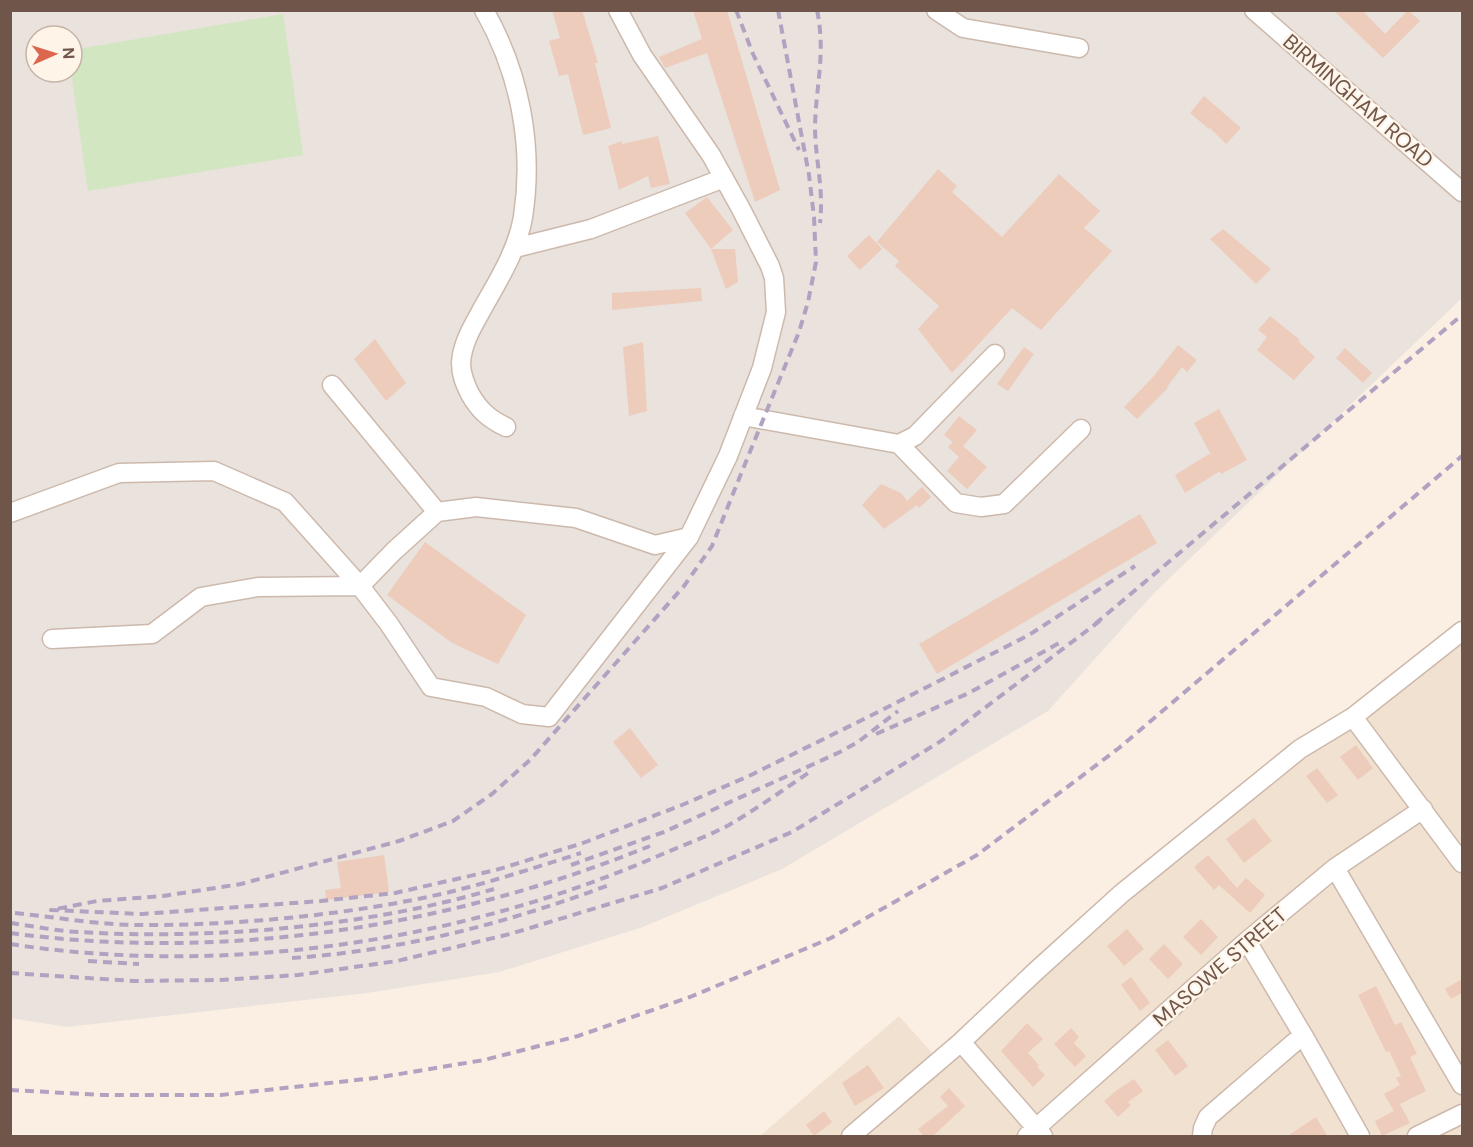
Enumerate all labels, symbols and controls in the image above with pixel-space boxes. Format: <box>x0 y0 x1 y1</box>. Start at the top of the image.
north arrow <box>24 24 84 84</box>
street label: BIRMINGHAM ROAD <box>1277 28 1439 174</box>
text: N <box>58 47 79 60</box>
street label: MASOWE STREET <box>1147 901 1293 1033</box>

